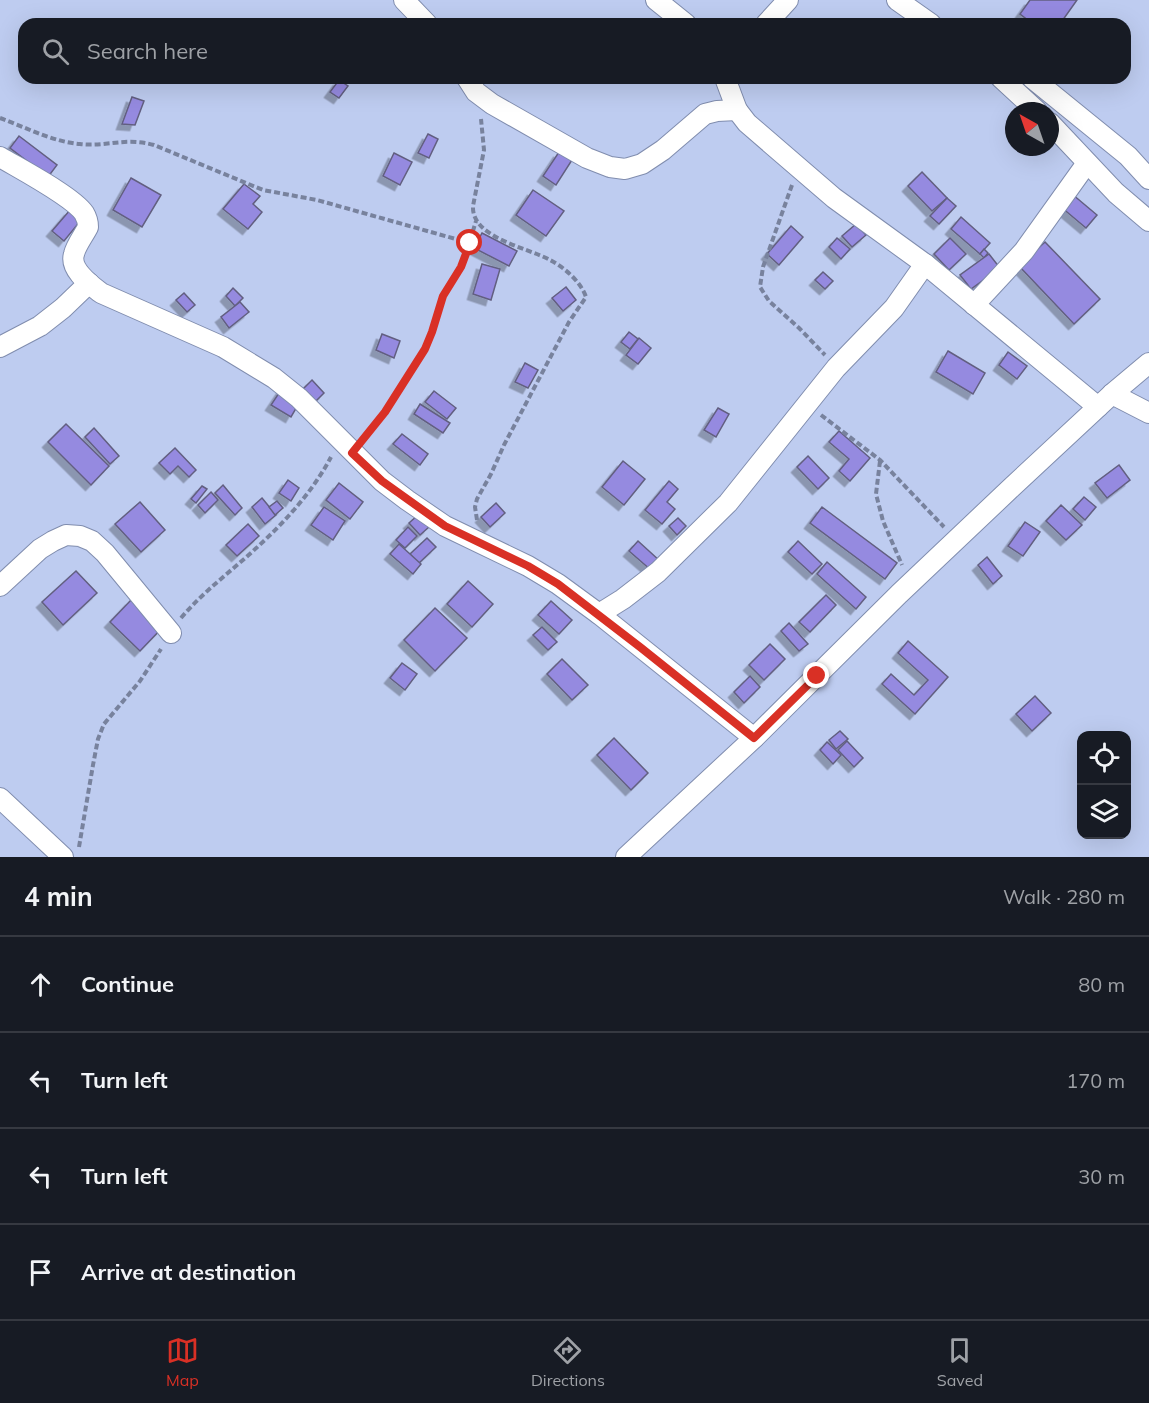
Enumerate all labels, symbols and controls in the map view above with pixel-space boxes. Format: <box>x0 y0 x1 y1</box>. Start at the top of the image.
search box <box>18 18 1131 84</box>
icon: search <box>39 35 72 68</box>
text: Search here <box>87 37 208 65</box>
north arrow <box>1005 102 1059 156</box>
route start <box>456 229 482 255</box>
route end <box>803 662 829 688</box>
map controls <box>1077 731 1131 839</box>
button: locate <box>1077 731 1131 785</box>
button: layers <box>1077 785 1131 839</box>
text: 4 min <box>24 880 93 913</box>
text: Walk · 280 m <box>1003 884 1125 909</box>
icon: ahead <box>24 968 57 1001</box>
text: Continue <box>81 970 174 998</box>
text: 80 m <box>1078 972 1125 997</box>
icon: left <box>24 1064 57 1097</box>
text: Turn left <box>81 1066 168 1094</box>
text: 170 m <box>1066 1068 1125 1093</box>
icon: left <box>24 1160 57 1193</box>
text: Turn left <box>81 1162 168 1190</box>
text: 30 m <box>1078 1164 1125 1189</box>
icon: arrive <box>24 1256 57 1289</box>
text: Arrive at destination <box>81 1258 296 1286</box>
tab: Map <box>166 1334 199 1390</box>
tab: Directions <box>531 1334 605 1390</box>
tab: Saved <box>937 1334 983 1390</box>

